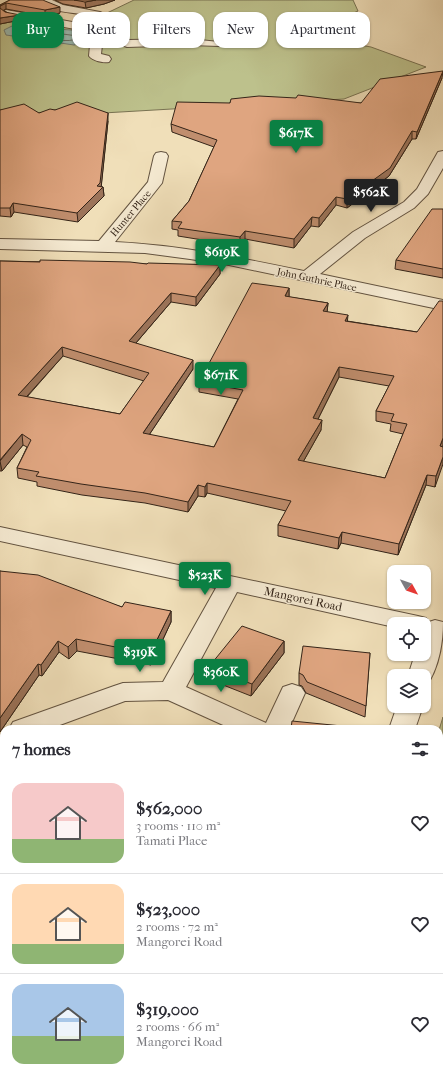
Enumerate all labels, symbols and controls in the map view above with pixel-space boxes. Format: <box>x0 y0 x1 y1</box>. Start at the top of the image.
chip: Buy <box>12 12 64 48</box>
chip: Rent <box>72 12 130 48</box>
chip: Filters <box>138 12 205 48</box>
chip: New <box>213 12 268 48</box>
chip: Apartment <box>276 12 370 48</box>
pin: $617K <box>268 120 324 154</box>
text: $617K <box>279 125 313 140</box>
pin: $562K <box>343 179 399 213</box>
text: $562K <box>353 184 389 199</box>
street label: Hunter Place <box>108 188 154 239</box>
pin: $619K <box>194 239 250 273</box>
text: $619K <box>204 244 240 259</box>
street label: John Guthrie Place <box>275 265 358 294</box>
pin: $671K <box>193 362 249 396</box>
text: $671K <box>204 367 238 382</box>
pin: $523K <box>177 562 233 596</box>
north arrow <box>387 565 431 609</box>
map controls <box>387 565 431 713</box>
text: $523K <box>188 567 222 582</box>
street label: Mangorei Road <box>263 584 344 614</box>
button: locate <box>387 617 431 661</box>
pin: $319K <box>112 639 168 673</box>
text: $319K <box>123 644 157 659</box>
pin: $360K <box>193 659 249 693</box>
text: $360K <box>203 664 239 679</box>
button: layers <box>387 669 431 713</box>
icon: filters <box>409 738 431 760</box>
text: 7 homes <box>12 739 71 759</box>
text: $562,000 <box>136 798 202 818</box>
icon: home <box>44 799 92 847</box>
icon: heart <box>409 812 431 834</box>
text: 3 rooms · 110 m² <box>136 818 220 833</box>
text: Tamati Place <box>136 833 207 848</box>
text: $523,000 <box>136 899 200 919</box>
icon: home <box>44 900 92 948</box>
icon: heart <box>409 913 431 935</box>
text: 2 rooms · 72 m² <box>136 919 218 934</box>
text: Mangorei Road <box>136 934 222 949</box>
text: $319,000 <box>136 999 199 1019</box>
icon: home <box>44 1000 92 1048</box>
icon: heart <box>409 1013 431 1035</box>
text: 2 rooms · 66 m² <box>136 1019 219 1034</box>
text: Mangorei Road <box>136 1034 222 1049</box>

